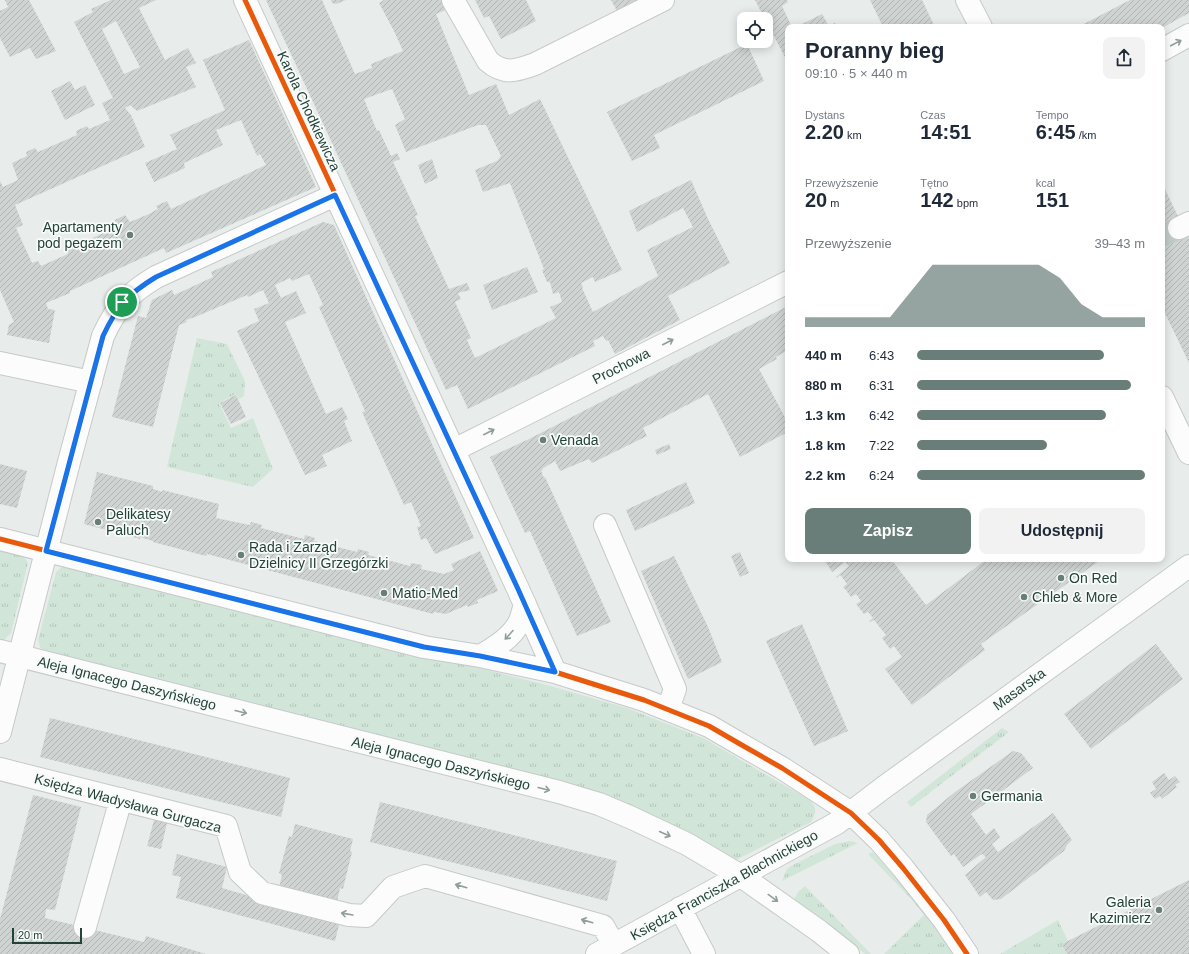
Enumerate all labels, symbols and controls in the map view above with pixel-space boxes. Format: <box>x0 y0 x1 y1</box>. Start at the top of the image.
map controls <box>737 12 773 48</box>
button: locate <box>737 12 773 48</box>
button: share <box>1103 37 1145 79</box>
text: Poranny bieg <box>805 38 944 63</box>
one-way arrow <box>1169 38 1181 46</box>
street label: Karola Chodkiewicza <box>274 48 344 174</box>
text: 09:10 · 5 × 440 m <box>805 66 907 81</box>
text: Dystans <box>805 109 845 121</box>
text: Czas <box>920 109 945 121</box>
text: Tempo <box>1036 109 1069 121</box>
text: 2.20 <box>805 121 844 143</box>
text: 14:51 <box>920 121 971 143</box>
text: 6:45 <box>1036 121 1076 143</box>
text: km <box>844 129 862 141</box>
text: /km <box>1076 129 1096 141</box>
text: Przewyższenie <box>805 177 878 189</box>
text: Tętno <box>920 177 948 189</box>
text: kcal <box>1036 177 1055 189</box>
text: 20 <box>805 189 827 211</box>
text: 142 <box>920 189 954 211</box>
text: 151 <box>1036 189 1069 211</box>
text: m <box>827 197 839 209</box>
text: bpm <box>954 197 978 209</box>
place label: Apartamenty pod pegazem <box>37 219 122 251</box>
marker: Apartamenty pod pegazem <box>125 230 135 240</box>
text: Przewyższenie <box>805 236 892 251</box>
text: 39–43 m <box>1094 236 1145 251</box>
pin <box>105 285 139 319</box>
icon: arrive <box>111 291 133 313</box>
one-way arrow <box>661 338 673 346</box>
street label: Prochowa <box>590 345 653 387</box>
text: 440 m <box>805 348 842 363</box>
text: 6:43 <box>869 348 894 363</box>
text: 880 m <box>805 378 842 393</box>
text: 6:31 <box>869 378 894 393</box>
text: 1.3 km <box>805 408 845 423</box>
text: 6:42 <box>869 408 894 423</box>
one-way arrow <box>483 428 495 435</box>
place label: Venada <box>551 432 599 448</box>
marker: Venada <box>538 435 548 445</box>
text: 1.8 km <box>805 438 845 453</box>
text: 7:22 <box>869 438 894 453</box>
text: 2.2 km <box>805 468 845 483</box>
text: 6:24 <box>869 468 894 483</box>
place label: Delikatesy Paluch <box>106 506 171 538</box>
button: Zapisz <box>805 508 971 554</box>
button: Udostępnij <box>979 508 1145 554</box>
marker: Delikatesy Paluch <box>93 517 103 527</box>
place label: Rada i Zarząd Dzielnicy II Grzegórzki <box>249 539 388 571</box>
marker: Rada i Zarząd Dzielnicy II Grzegórzki <box>236 550 246 560</box>
place label: On Red <box>1069 570 1117 586</box>
marker: On Red <box>1056 573 1066 583</box>
place label: Matio-Med <box>392 585 458 601</box>
marker: Matio-Med <box>379 588 389 598</box>
place label: Chleb & More <box>1032 589 1118 605</box>
marker: Chleb & More <box>1019 592 1029 602</box>
one-way arrow <box>504 630 513 640</box>
street label: Aleja Ignacego Daszyńskiego <box>36 653 218 713</box>
street label: Masarska <box>990 665 1048 713</box>
one-way arrow <box>235 709 248 716</box>
street label: Aleja Ignacego Daszyńskiego <box>350 733 532 793</box>
street label: Księdza Władysława Gurgacza <box>33 770 223 836</box>
one-way arrow <box>537 785 550 793</box>
place label: Germania <box>981 788 1043 804</box>
marker: Germania <box>968 791 978 801</box>
street label: Księdza Franciszka Blachnickiego <box>628 827 821 943</box>
one-way arrow <box>659 831 671 838</box>
one-way arrow <box>455 882 468 889</box>
one-way arrow <box>767 894 778 902</box>
place label: Galeria Kazimierz <box>1090 894 1151 926</box>
marker: Galeria Kazimierz <box>1154 905 1164 915</box>
one-way arrow <box>341 910 354 918</box>
one-way arrow <box>580 917 593 924</box>
scale bar <box>12 926 82 945</box>
text: 20 m <box>18 929 42 941</box>

